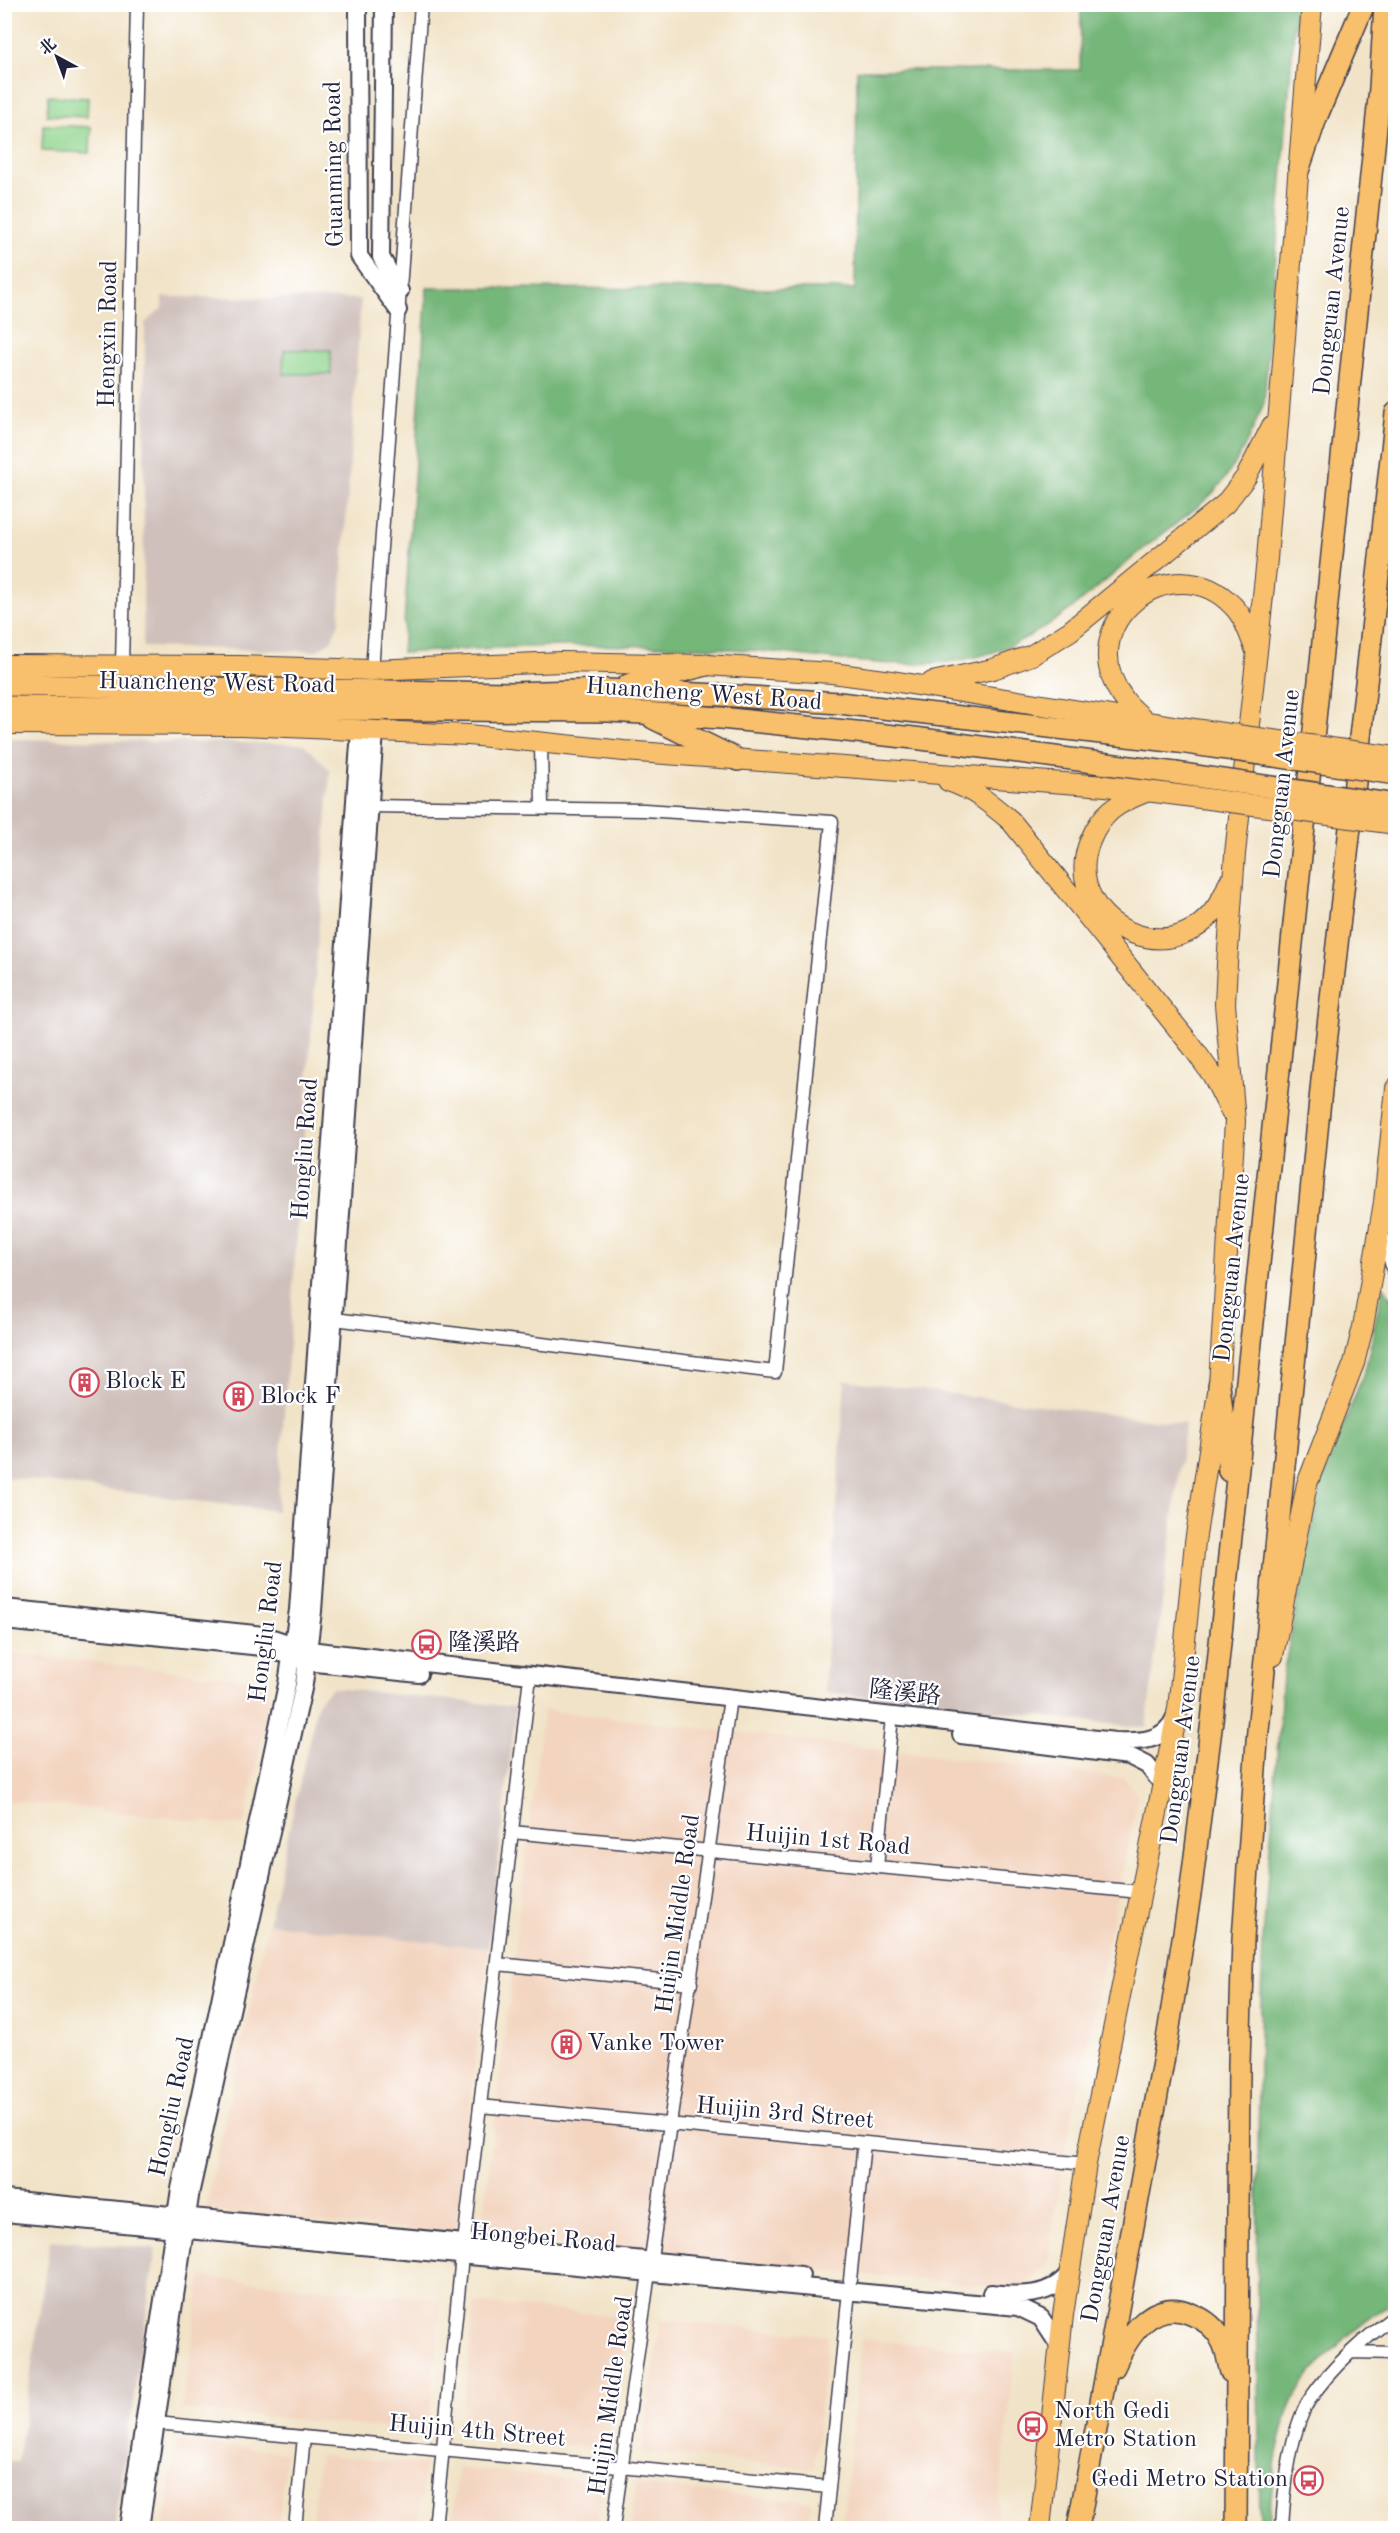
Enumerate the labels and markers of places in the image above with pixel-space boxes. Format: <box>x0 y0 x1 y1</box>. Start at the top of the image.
building icon: Block E <box>68 1366 100 1398</box>
place label: Block E <box>105 1370 186 1394</box>
building icon: Block F <box>223 1381 255 1413</box>
place label: Block F <box>260 1385 341 1409</box>
bus stop icon: 隆溪路 <box>411 1628 443 1660</box>
place label: 隆溪路 <box>448 1629 520 1656</box>
building icon: Vanke Tower <box>550 2028 582 2060</box>
place label: Vanke Tower <box>587 2032 724 2056</box>
place label: North Gedi Metro Station <box>1054 2400 1197 2452</box>
bus stop icon: North Gedi Metro Station <box>1017 2410 1049 2442</box>
bus stop icon: Gedi Metro Station <box>1293 2464 1325 2496</box>
place label: Gedi Metro Station <box>1091 2468 1288 2492</box>

